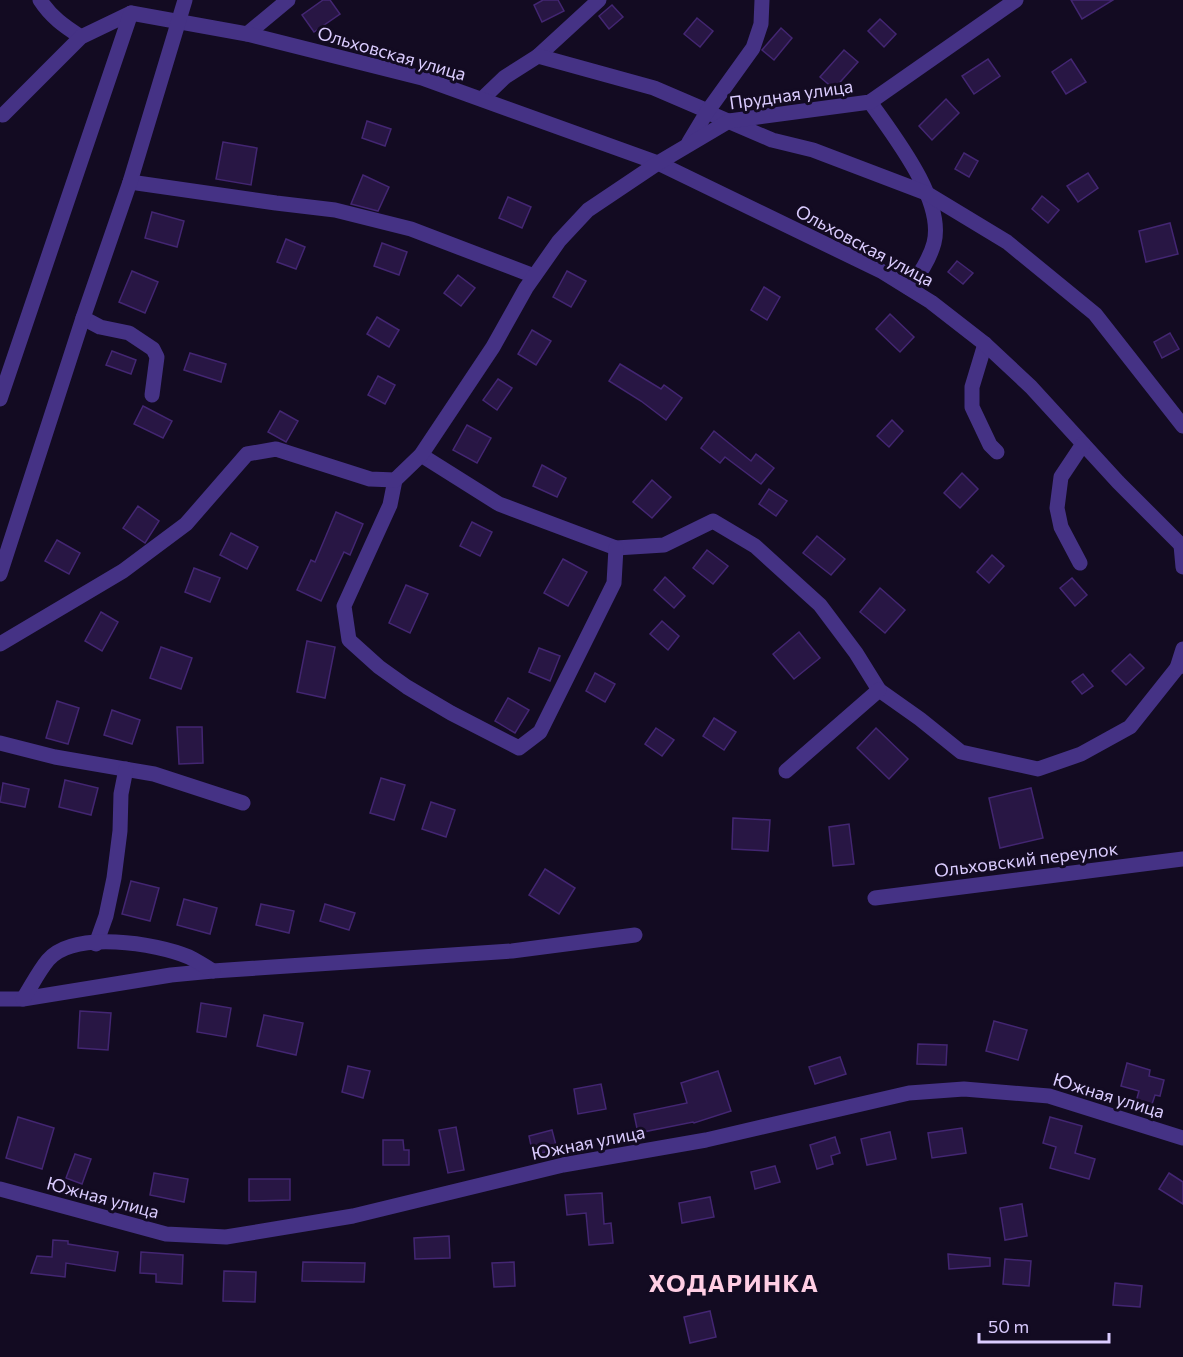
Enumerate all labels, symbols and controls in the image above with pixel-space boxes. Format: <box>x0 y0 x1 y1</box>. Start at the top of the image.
street label: Ольховская улица <box>315 21 469 85</box>
street label: Прудная улица <box>728 74 854 114</box>
street label: Ольховская улица <box>792 199 938 291</box>
street label: Ольховский переулок <box>933 837 1120 881</box>
street label: Южная улица <box>1051 1068 1167 1122</box>
street label: Южная улица <box>529 1120 647 1164</box>
street label: Южная улица <box>44 1171 162 1223</box>
district label: ХОДАРИНКА <box>648 1268 820 1297</box>
scale bar <box>979 1306 1110 1344</box>
text: 50 m <box>988 1315 1029 1337</box>

